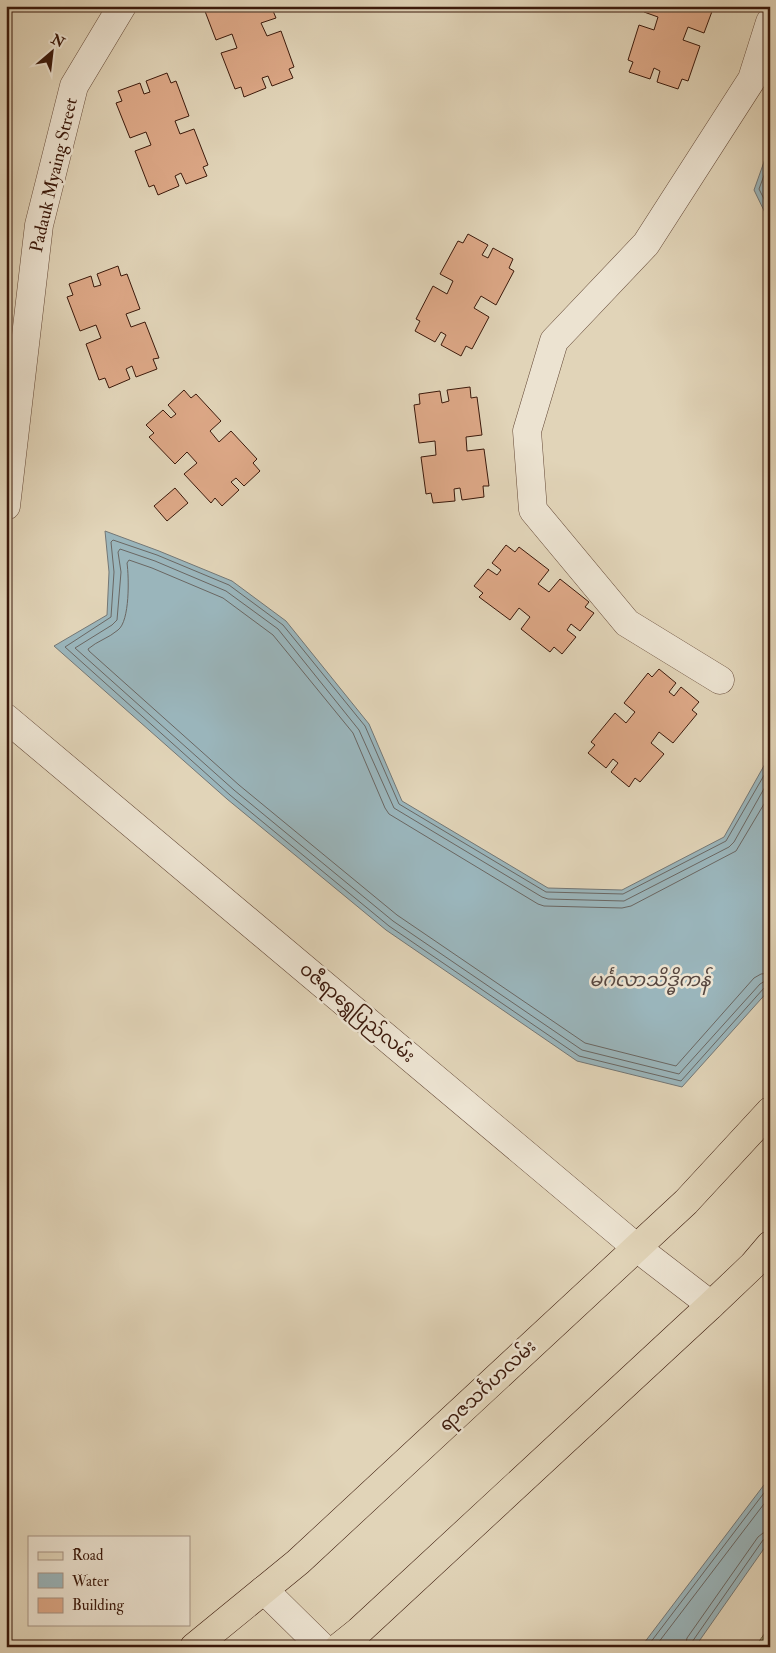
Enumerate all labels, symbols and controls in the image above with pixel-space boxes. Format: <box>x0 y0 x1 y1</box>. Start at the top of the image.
north arrow <box>28 28 78 78</box>
text: N <box>47 30 68 52</box>
street label: Padauk Myaing Street <box>25 95 83 255</box>
street label: ဝဇီရာရွှေပြည်လမ်း <box>293 956 421 1070</box>
water label: မင်္ဂလာသိဒ္ဓိကန် <box>589 966 713 995</box>
street label: ရာဇသင်္ဂဟလမ်း <box>433 1334 543 1439</box>
legend <box>28 1536 190 1626</box>
text: Road <box>72 1546 104 1565</box>
text: Water <box>71 1572 109 1591</box>
text: Building <box>72 1596 124 1615</box>

